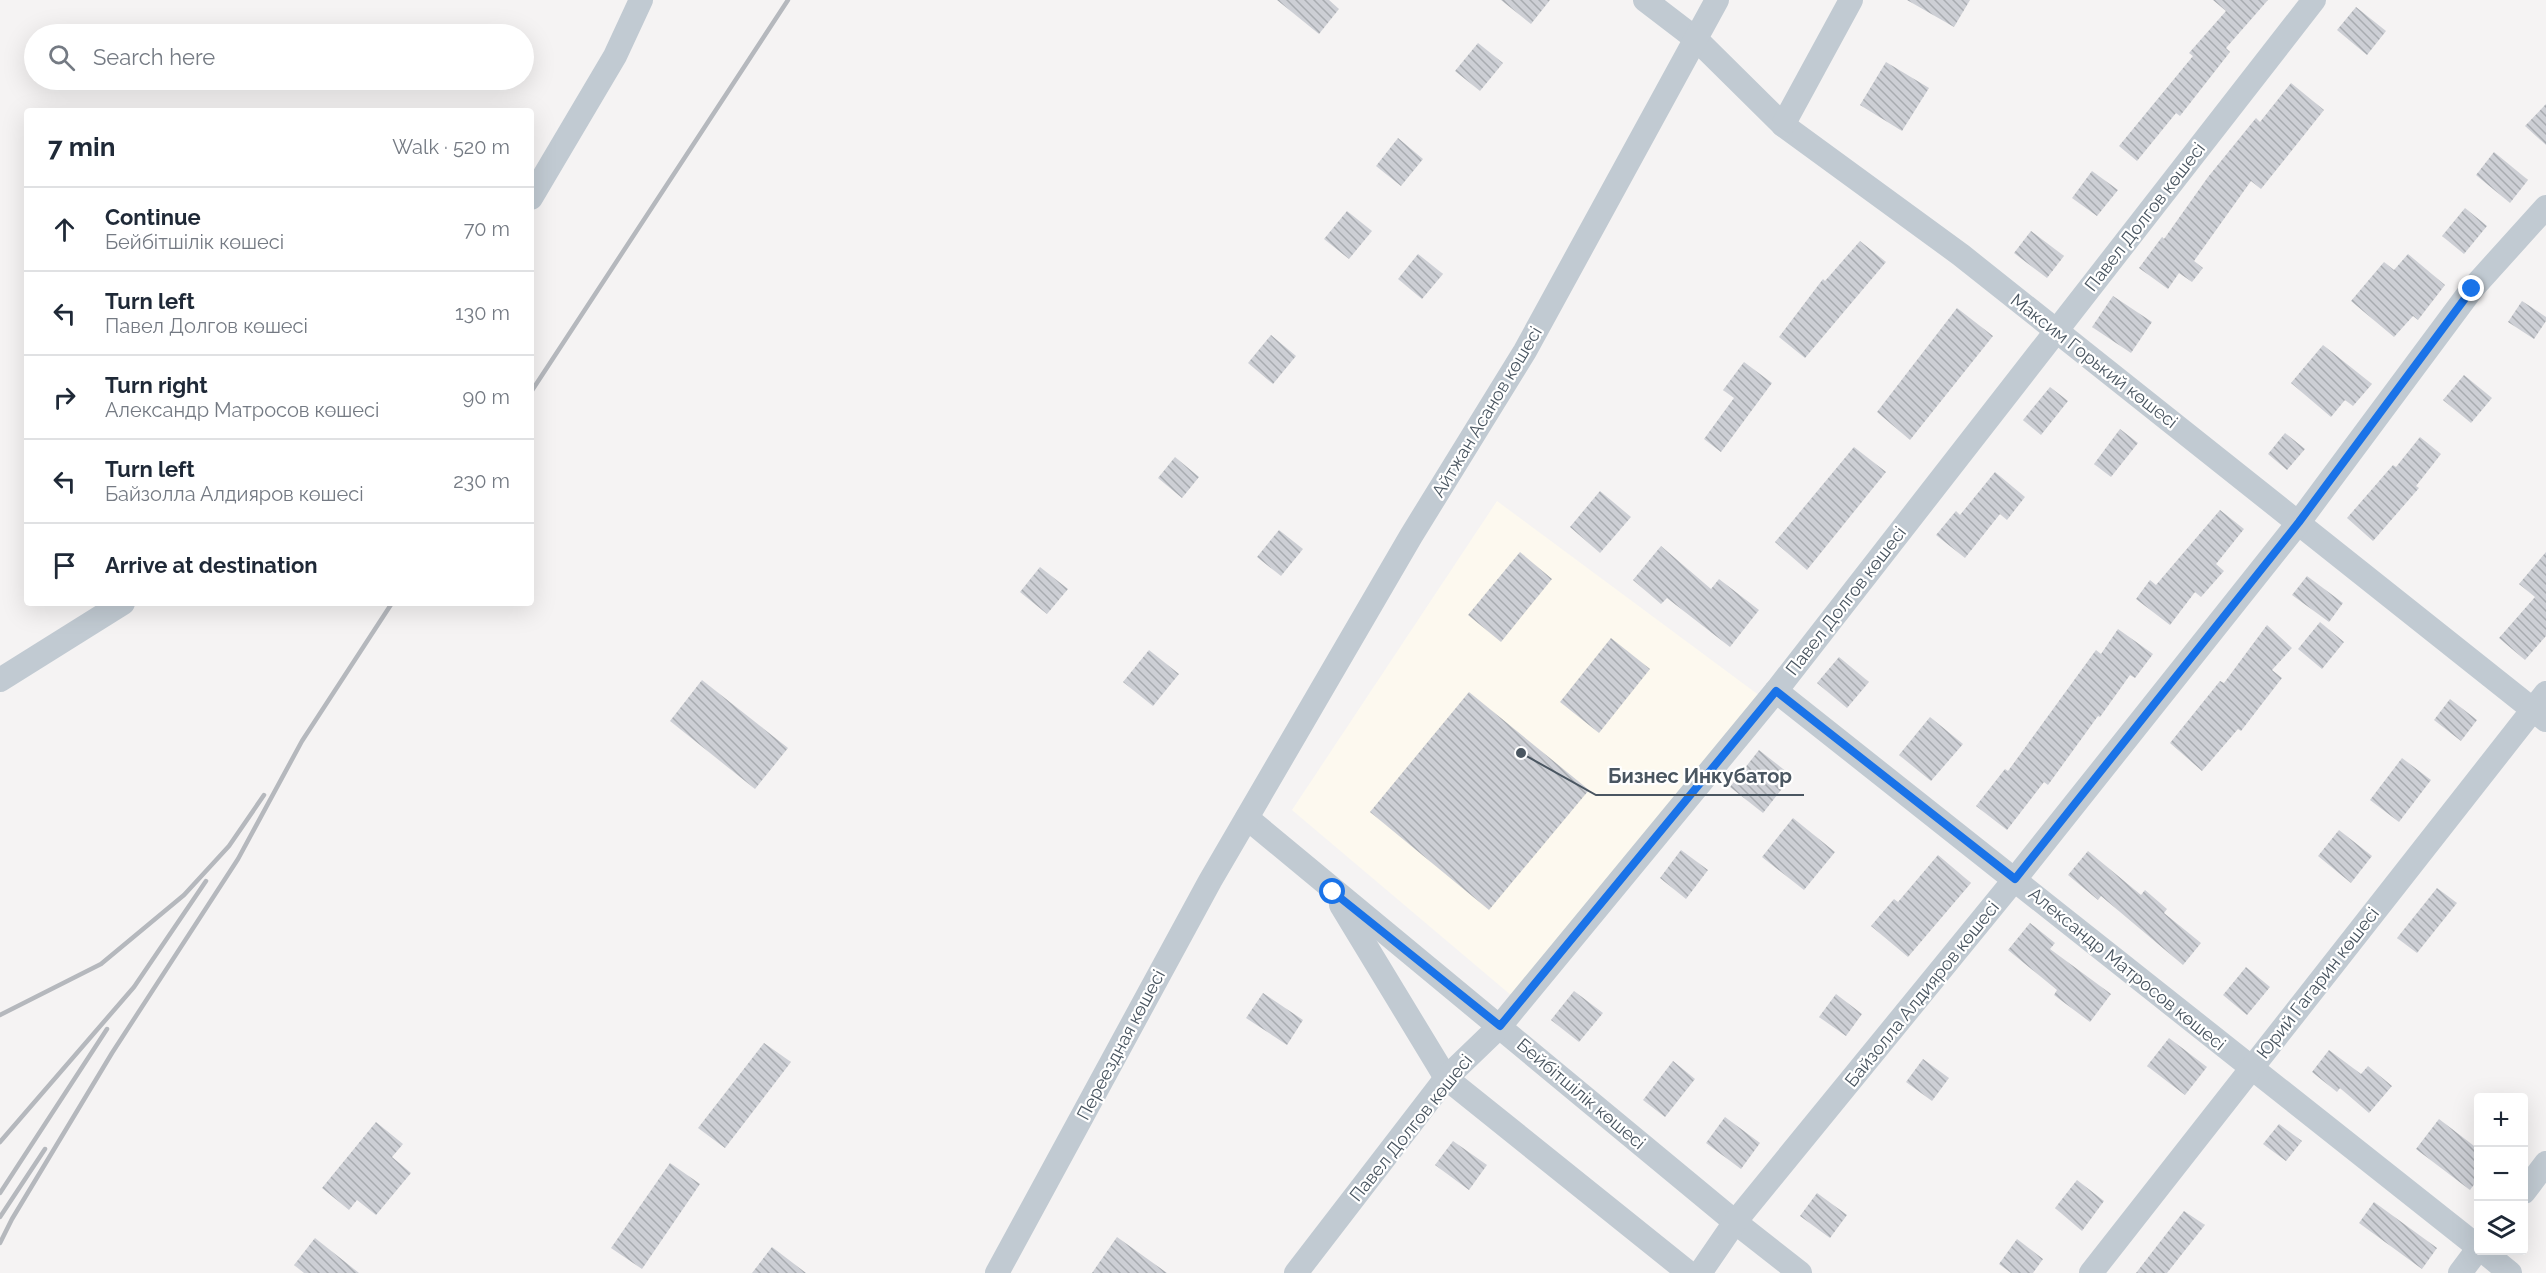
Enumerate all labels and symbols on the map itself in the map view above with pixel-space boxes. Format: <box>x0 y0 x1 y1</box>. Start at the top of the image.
street label: Павел Долгов көшесі <box>2080 138 2209 295</box>
route end <box>2458 275 2484 301</box>
street label: Максим Горький көшесі <box>2007 289 2182 432</box>
street label: Айтжан Асанов көшесі <box>1427 323 1546 501</box>
street label: Павел Долгов көшесі <box>1781 522 1910 679</box>
callout: Бизнес Инкубатор <box>1596 757 1804 795</box>
text: Бизнес Инкубатор <box>1608 764 1792 788</box>
route start <box>1319 878 1345 904</box>
street label: Александр Матросов көшесі <box>2025 883 2230 1054</box>
street label: Байзолла Алдияров көшесі <box>1840 897 2003 1091</box>
street label: Юрий Гагарин көшесі <box>2252 903 2383 1062</box>
street label: Переездная көшесі <box>1072 966 1169 1123</box>
street label: Бейбітшілік көшесі <box>1513 1034 1650 1153</box>
street label: Павел Долгов көшесі <box>1345 1050 1476 1205</box>

